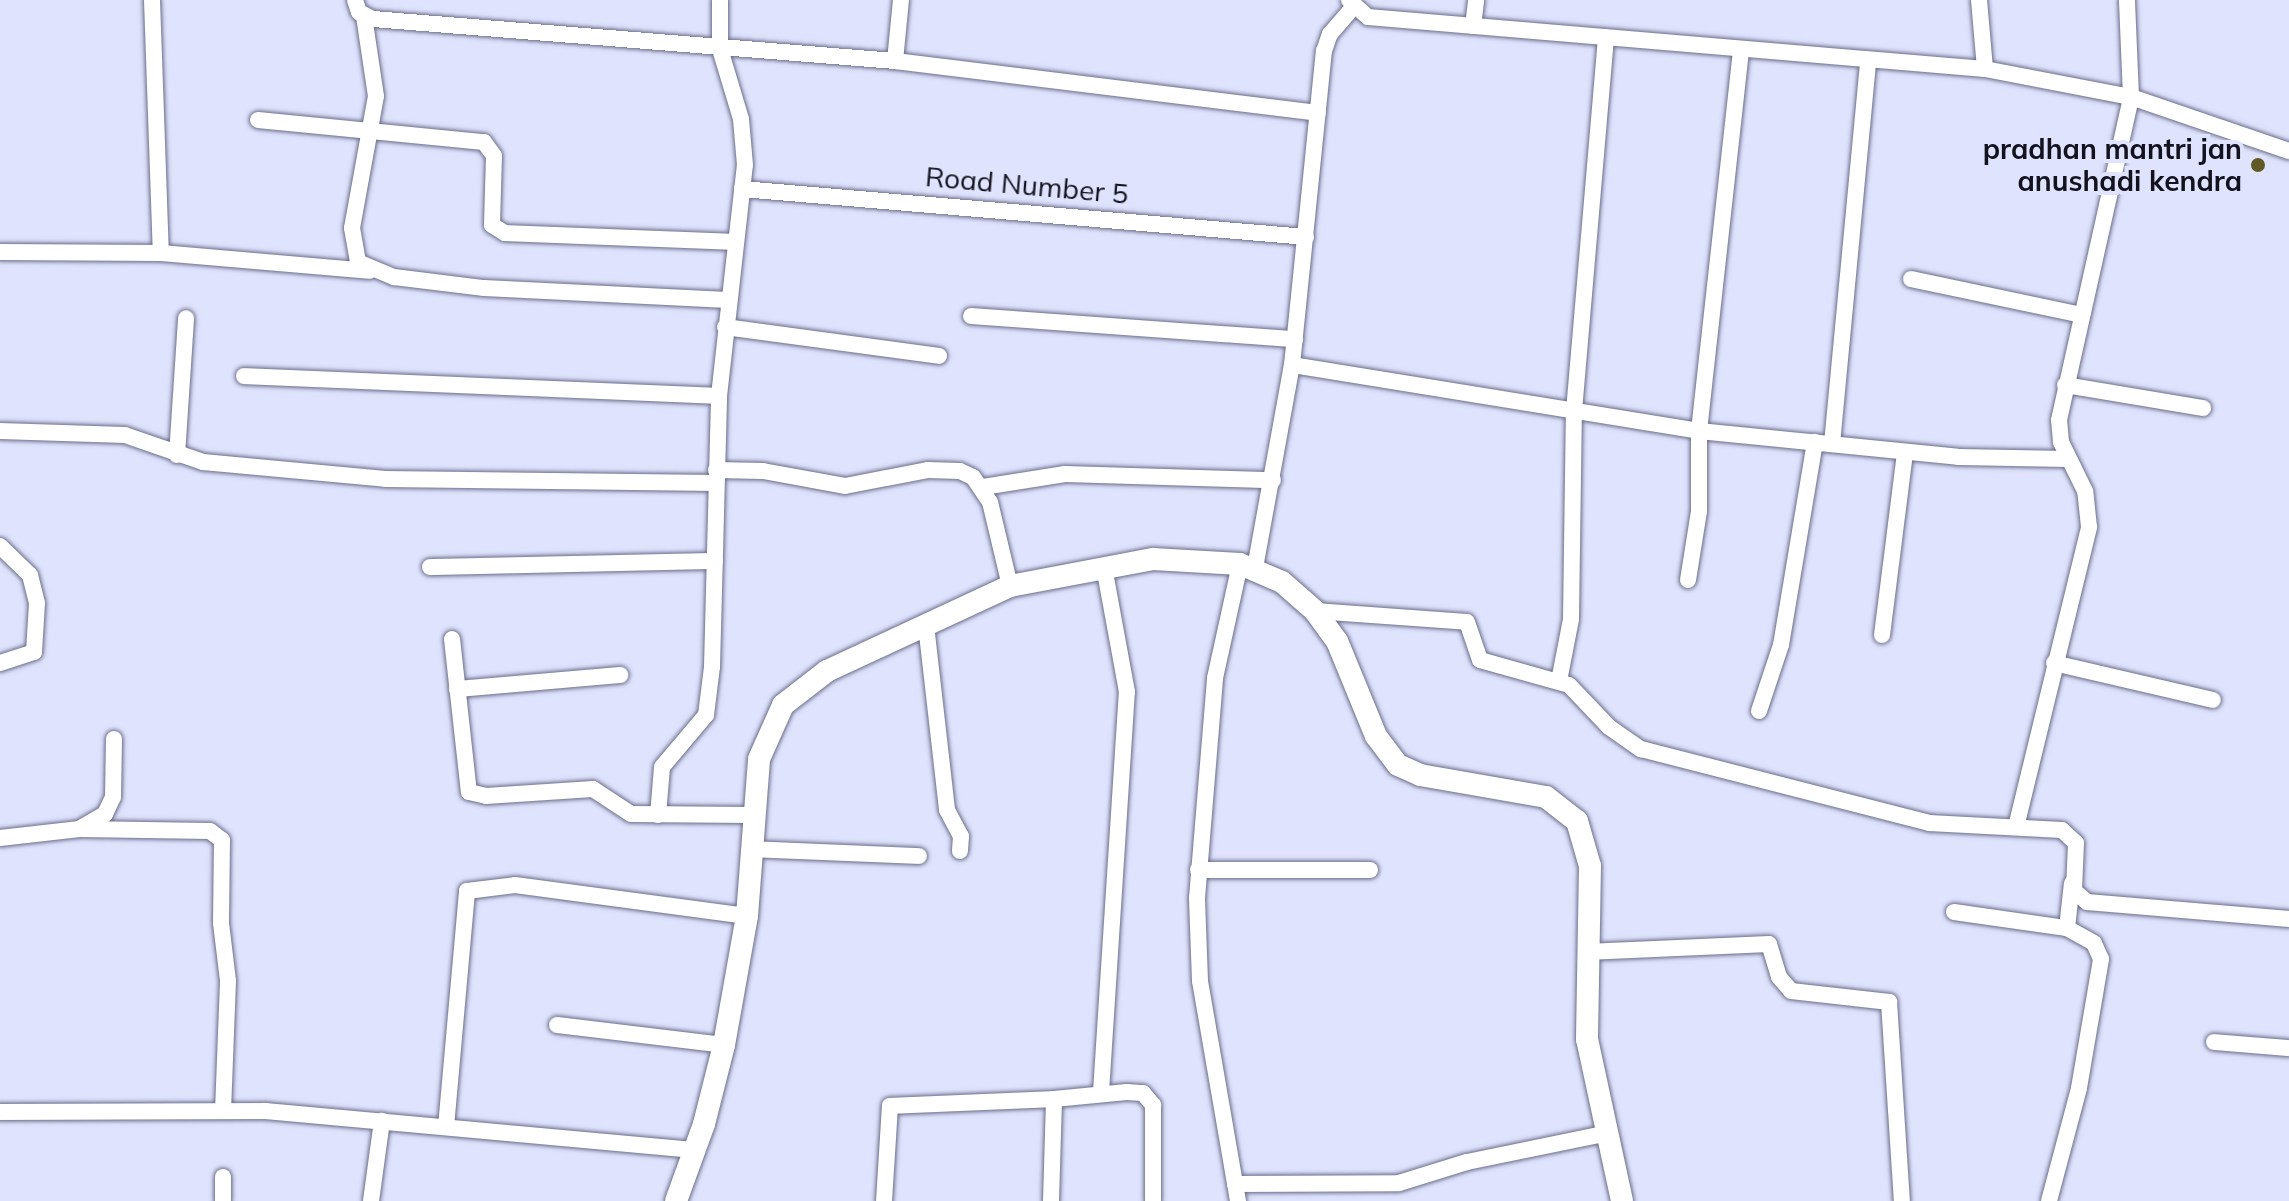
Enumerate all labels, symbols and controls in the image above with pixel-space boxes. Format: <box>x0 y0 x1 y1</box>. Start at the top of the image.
place label: pradhan mantri jan anushadi kendra <box>1983 132 2242 198</box>
marker: pradhan mantri jan anushadi kendra <box>2249 156 2267 174</box>
street label: Road Number 5 <box>924 159 1130 211</box>

